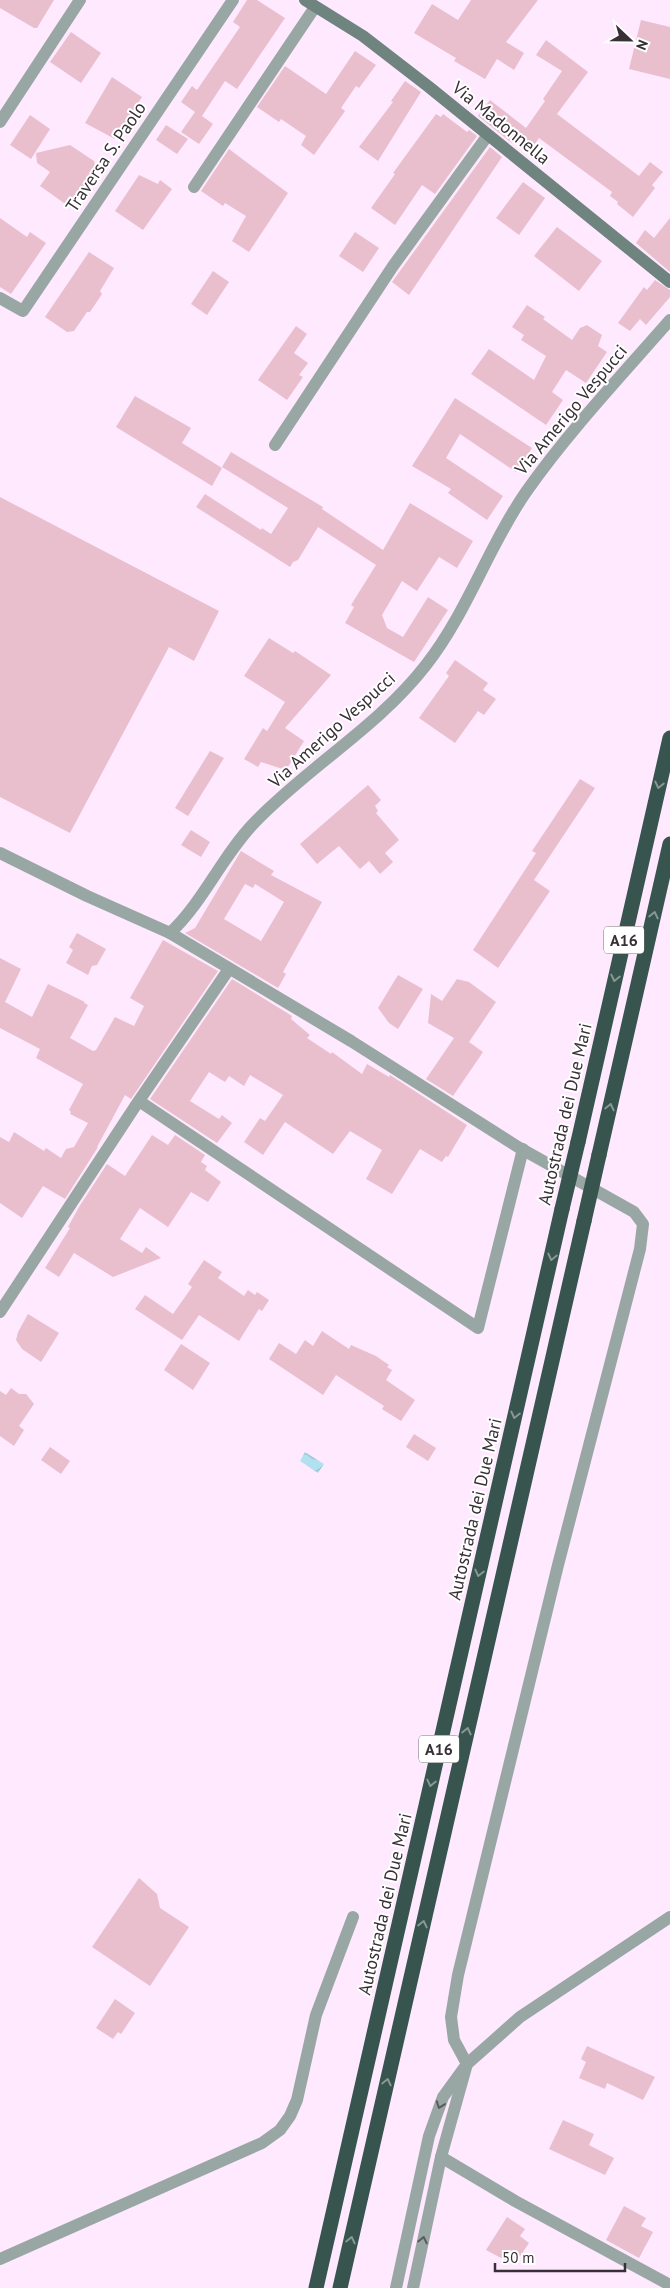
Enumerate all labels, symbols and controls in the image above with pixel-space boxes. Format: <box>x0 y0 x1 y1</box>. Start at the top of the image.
north arrow <box>605 15 655 65</box>
text: N <box>632 37 652 53</box>
street label: Via Madonnella <box>447 75 555 169</box>
street label: Traversa S. Paolo <box>60 97 151 216</box>
street label: Via Amerigo Vespucci <box>509 340 632 480</box>
street label: Via Amerigo Vespucci <box>263 667 400 793</box>
one-way arrow <box>654 781 665 790</box>
one-way arrow <box>648 910 659 919</box>
road number: A16 <box>604 926 644 954</box>
one-way arrow <box>610 973 621 982</box>
street label: Autostrada dei Due Mari <box>532 1021 597 1207</box>
one-way arrow <box>604 1103 615 1112</box>
one-way arrow <box>547 1252 558 1261</box>
one-way arrow <box>511 1411 521 1419</box>
street label: Autostrada dei Due Mari <box>442 1416 507 1602</box>
one-way arrow <box>474 1569 485 1578</box>
one-way arrow <box>461 1727 472 1736</box>
road number: A16 <box>419 1736 459 1762</box>
one-way arrow <box>427 1779 437 1787</box>
street label: Autostrada dei Due Mari <box>352 1811 417 1997</box>
one-way arrow <box>418 1919 428 1928</box>
one-way arrow <box>381 2078 392 2087</box>
one-way arrow <box>436 2100 446 2108</box>
one-way arrow <box>345 2236 356 2245</box>
one-way arrow <box>417 2236 428 2245</box>
scale bar <box>495 2240 625 2272</box>
text: 50 m <box>502 2248 535 2267</box>

